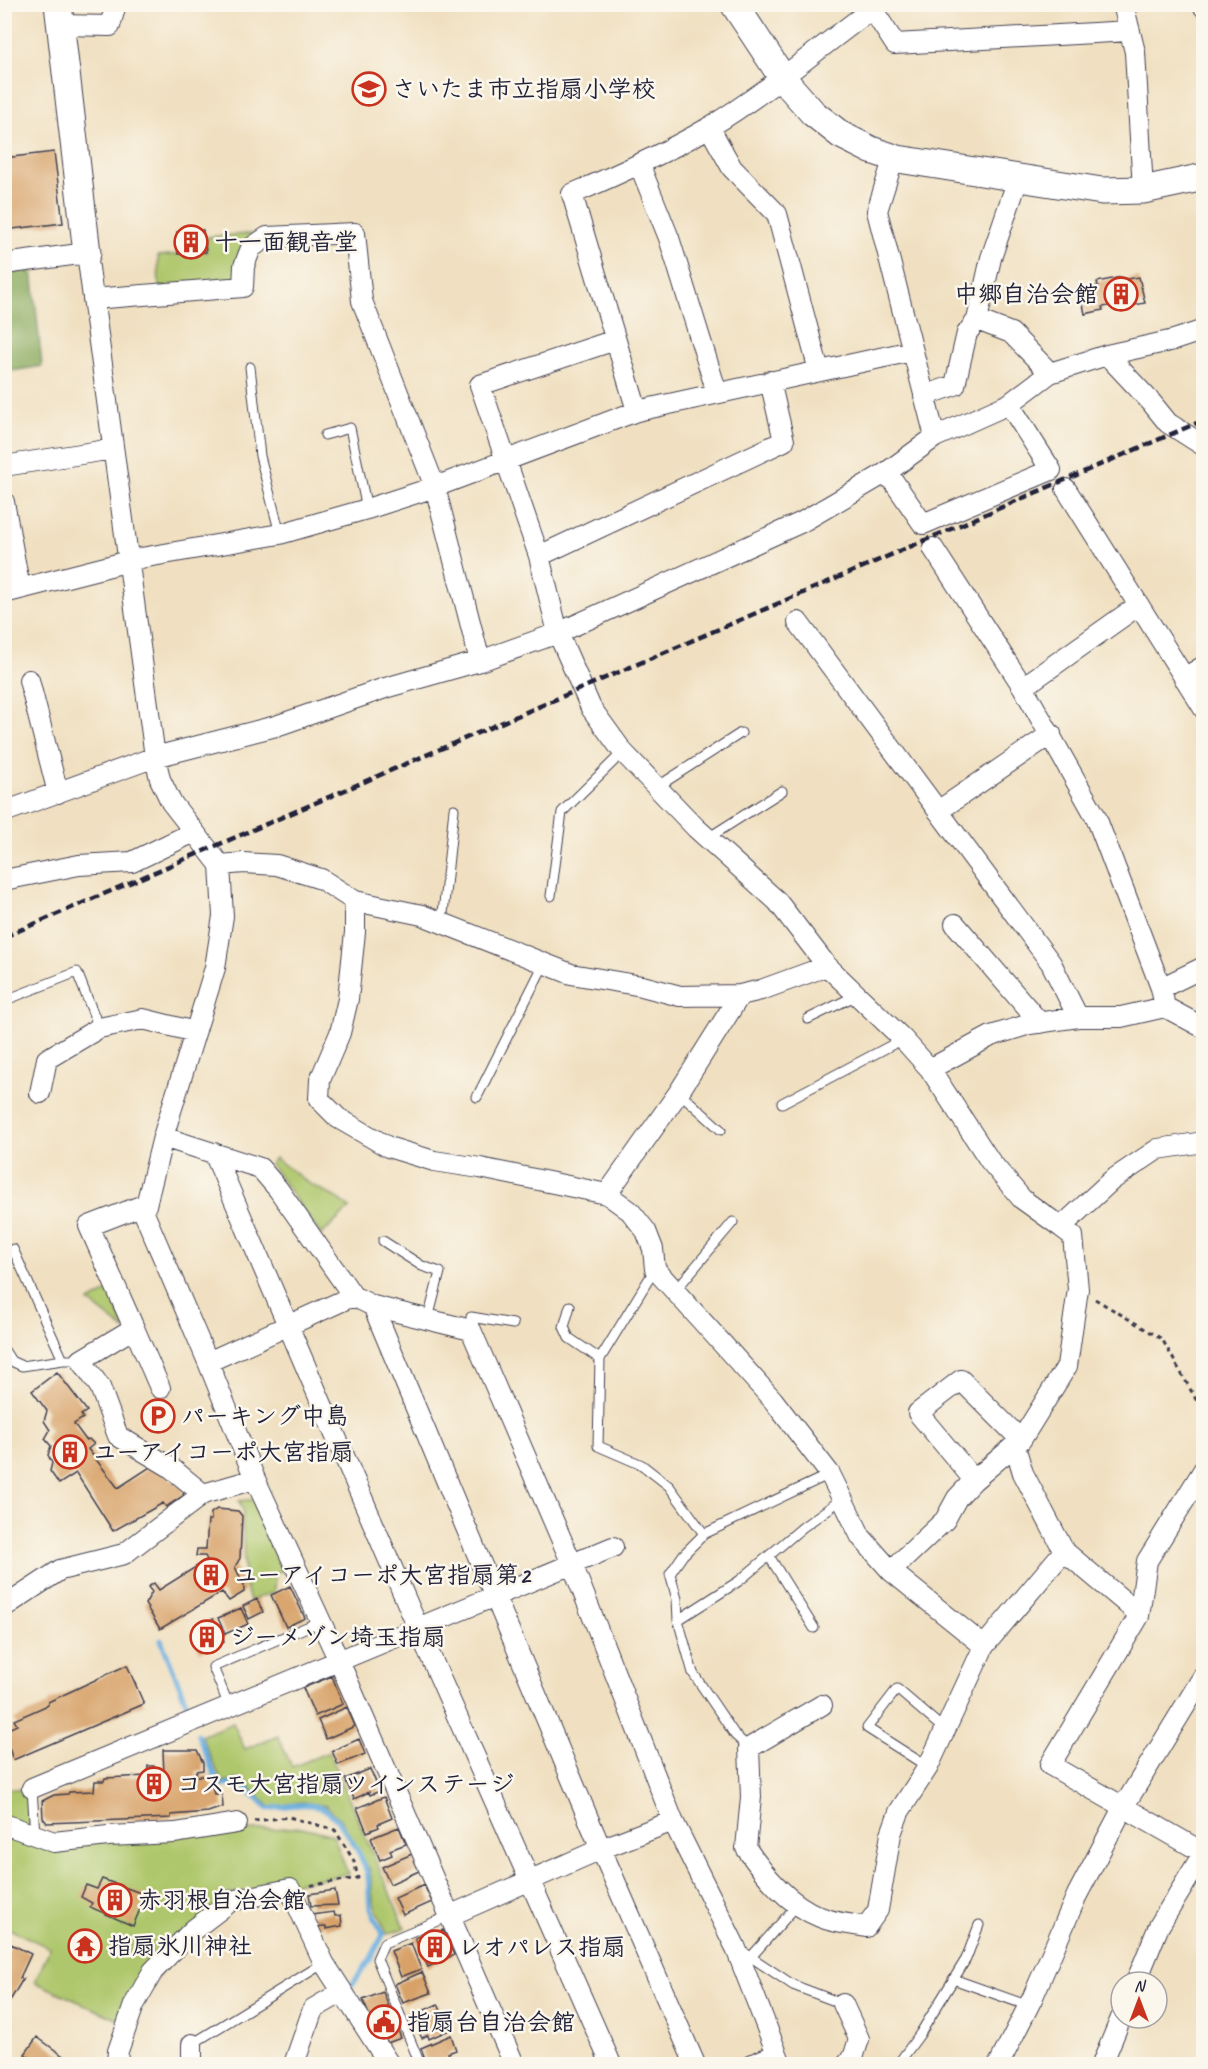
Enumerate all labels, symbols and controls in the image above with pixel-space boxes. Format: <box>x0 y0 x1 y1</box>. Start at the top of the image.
school or university icon: さいたま市立指扇小学校 <box>351 71 387 107</box>
place label: さいたま市立指扇小学校 <box>392 74 656 104</box>
building icon: 十一面観音堂 <box>173 224 209 260</box>
place label: 十一面観音堂 <box>214 227 358 257</box>
building icon: 中郷自治会館 <box>1103 276 1139 312</box>
place label: 中郷自治会館 <box>954 279 1098 309</box>
parking icon: パーキング中島 <box>140 1398 176 1434</box>
place label: パーキング中島 <box>181 1401 349 1431</box>
building icon: ユーアイコーポ大宮指扇 <box>52 1434 88 1470</box>
place label: ユーアイコーポ大宮指扇 <box>93 1437 354 1467</box>
building icon: ユーアイコーポ大宮指扇第2 <box>193 1557 229 1593</box>
place label: ユーアイコーポ大宮指扇第2 <box>234 1560 532 1590</box>
building icon: ジーメゾン埼玉指扇 <box>189 1619 225 1655</box>
place label: ジーメゾン埼玉指扇 <box>230 1622 446 1652</box>
building icon: コスモ大宮指扇ツインステージ <box>136 1766 172 1802</box>
place label: コスモ大宮指扇ツインステージ <box>177 1769 514 1799</box>
building icon: 赤羽根自治会館 <box>97 1882 133 1918</box>
place label: 赤羽根自治会館 <box>138 1885 306 1915</box>
temple icon: 指扇氷川神社 <box>67 1928 103 1964</box>
building icon: レオパレス指扇 <box>417 1929 453 1965</box>
place label: 指扇氷川神社 <box>108 1931 252 1961</box>
place label: レオパレス指扇 <box>458 1932 626 1962</box>
north arrow <box>1109 1970 1169 2030</box>
text: N <box>1134 1976 1147 1996</box>
public building icon: 指扇台自治会館 <box>366 2004 402 2040</box>
place label: 指扇台自治会館 <box>407 2007 575 2037</box>

